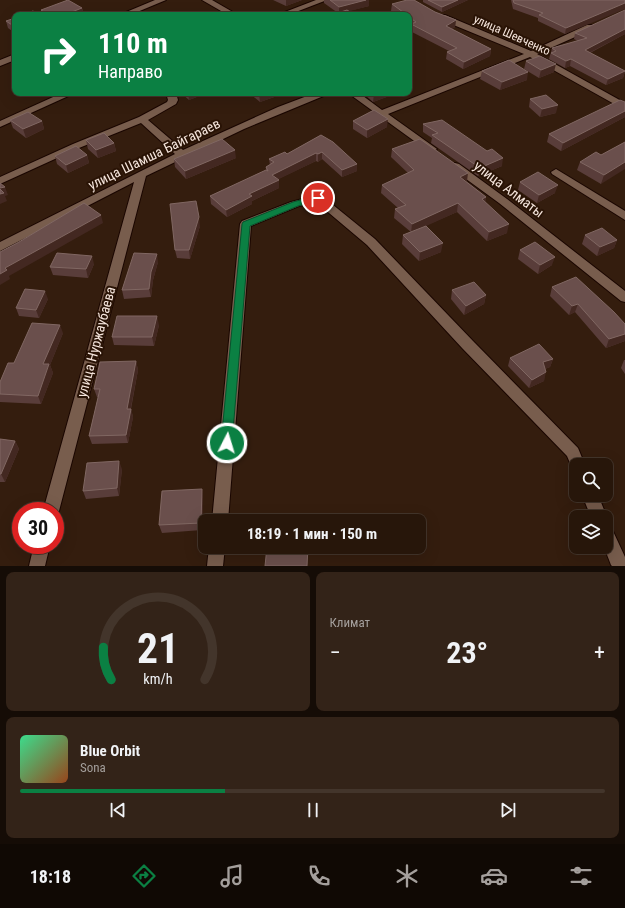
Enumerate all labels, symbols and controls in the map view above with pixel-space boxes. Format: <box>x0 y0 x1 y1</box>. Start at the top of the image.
street label: улица Шевченко <box>472 12 552 58</box>
text: 110 m <box>98 27 168 60</box>
icon: right <box>32 28 84 80</box>
text: Направо <box>98 61 163 82</box>
street label: улица Шамша Байгараев <box>85 115 223 193</box>
street label: улица Алматы <box>471 157 547 221</box>
pin <box>301 181 335 215</box>
icon: arrive <box>307 187 329 209</box>
street label: улица Нуржаубаева <box>74 285 118 399</box>
position arrow <box>206 422 248 464</box>
map controls <box>569 458 613 554</box>
button: search <box>569 458 613 502</box>
speed limit sign: 30 <box>12 502 64 554</box>
button: layers <box>569 510 613 554</box>
text: 18:19 · 1 мин · 150 m <box>247 525 377 543</box>
text: Климат <box>330 615 370 630</box>
text: 21 <box>137 623 179 672</box>
text: 23° <box>446 635 488 670</box>
text: − <box>330 640 341 665</box>
text: + <box>594 640 605 665</box>
text: km/h <box>143 670 172 686</box>
text: Blue Orbit <box>80 742 140 760</box>
text: Sona <box>80 760 106 775</box>
icon: previous <box>107 799 129 821</box>
icon: pause <box>302 799 324 821</box>
icon: next <box>497 799 519 821</box>
icon: directions <box>130 862 158 890</box>
icon: music <box>218 862 246 890</box>
icon: phone <box>305 862 333 890</box>
icon: climate <box>393 862 421 890</box>
icon: car <box>480 862 508 890</box>
icon: filters <box>567 862 595 890</box>
text: 18:18 <box>30 866 71 887</box>

